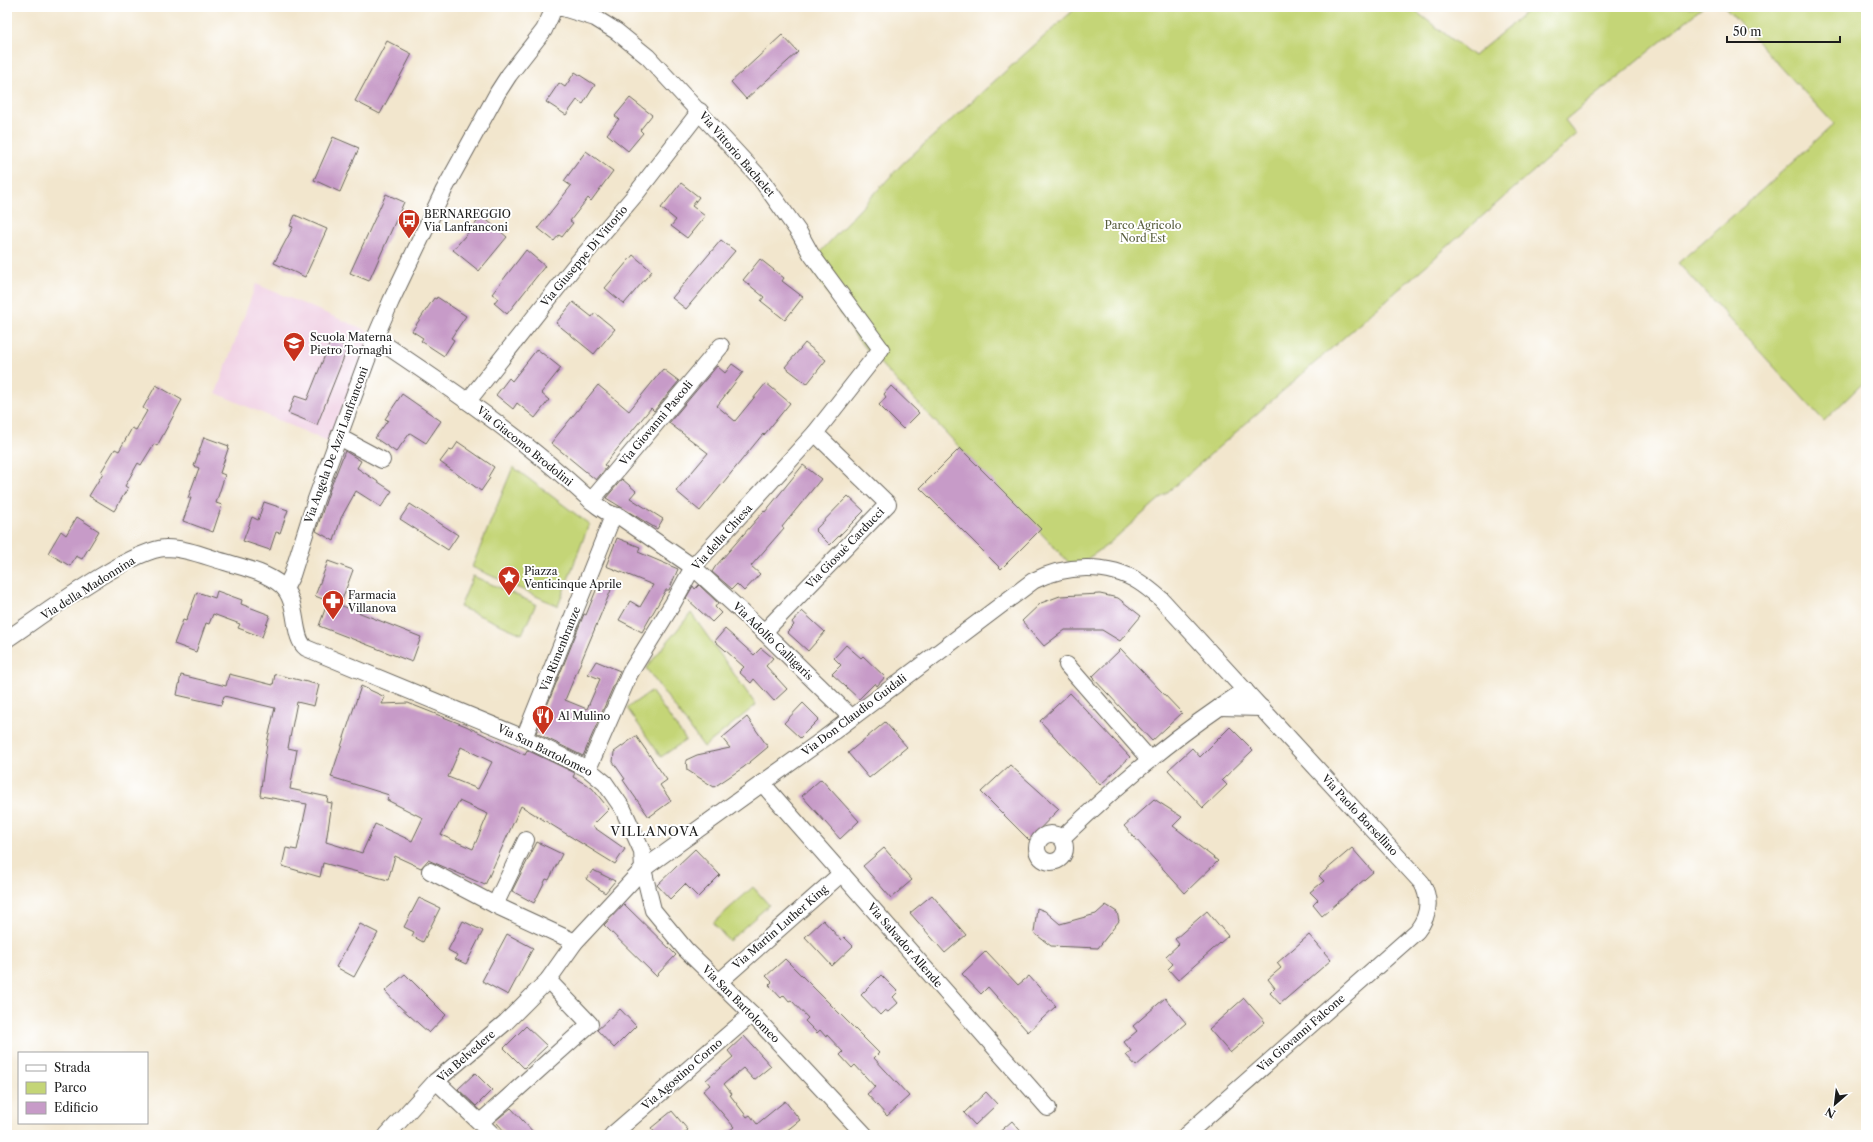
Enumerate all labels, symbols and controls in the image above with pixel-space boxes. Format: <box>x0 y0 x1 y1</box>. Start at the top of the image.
scale bar <box>1727 18 1840 44</box>
text: 50 m <box>1733 24 1762 39</box>
street label: Via Vittorio Bachelet <box>695 108 778 200</box>
street label: Via Giuseppe Di Vittorio <box>537 202 631 310</box>
bus stop icon: BERNAREGGIO Via Lanfranconi <box>396 207 422 240</box>
place label: BERNAREGGIO Via Lanfranconi <box>423 207 511 234</box>
park label: Parco Agricolo Nord Est <box>1105 218 1182 245</box>
school or university icon: Scuola Materna Pietro Tornaghi <box>281 330 307 363</box>
place label: Scuola Materna Pietro Tornaghi <box>310 330 392 357</box>
street label: Via Angela De Azzi Lanfranconi <box>301 364 371 526</box>
street label: Via Giovanni Pascoli <box>616 377 696 469</box>
street label: Via Giacomo Brodolini <box>473 402 576 489</box>
street label: Via della Chiesa <box>688 501 755 573</box>
street label: Via Giosuè Carducci <box>802 504 888 592</box>
street label: Via della Madonnina <box>38 553 138 623</box>
place icon: Piazza Venticinque Aprile <box>496 564 522 597</box>
place label: Piazza Venticinque Aprile <box>523 564 622 591</box>
pharmacy icon: Farmacia Villanova <box>320 588 346 621</box>
place label: Farmacia Villanova <box>347 588 397 615</box>
street label: Via Adolfo Calligaris <box>729 598 816 683</box>
street label: Via Rimenbranze <box>536 605 583 694</box>
street label: Via Don Claudio Guidali <box>798 671 910 760</box>
restaurant icon: Al Mulino <box>530 703 556 736</box>
place label: Al Mulino <box>557 709 611 723</box>
street label: Via San Bartolomeo <box>494 720 595 779</box>
street label: Via Paolo Borsellino <box>1318 771 1401 859</box>
district label: VILLANOVA <box>610 823 699 839</box>
street label: Via Martin Luther King <box>729 882 830 973</box>
street label: Via Salvador Allende <box>864 899 946 990</box>
street label: Via San Bartolomeo <box>699 962 783 1046</box>
street label: Via Giovanni Falcone <box>1254 991 1348 1075</box>
street label: Via Belvedere <box>433 1027 498 1086</box>
street label: Via Agostino Corno <box>638 1035 725 1113</box>
legend <box>18 1052 148 1124</box>
text: Strada <box>54 1060 91 1075</box>
text: Parco <box>54 1080 87 1095</box>
north arrow <box>1815 1084 1855 1124</box>
text: Edificio <box>54 1100 98 1115</box>
text: N <box>1822 1104 1838 1121</box>

